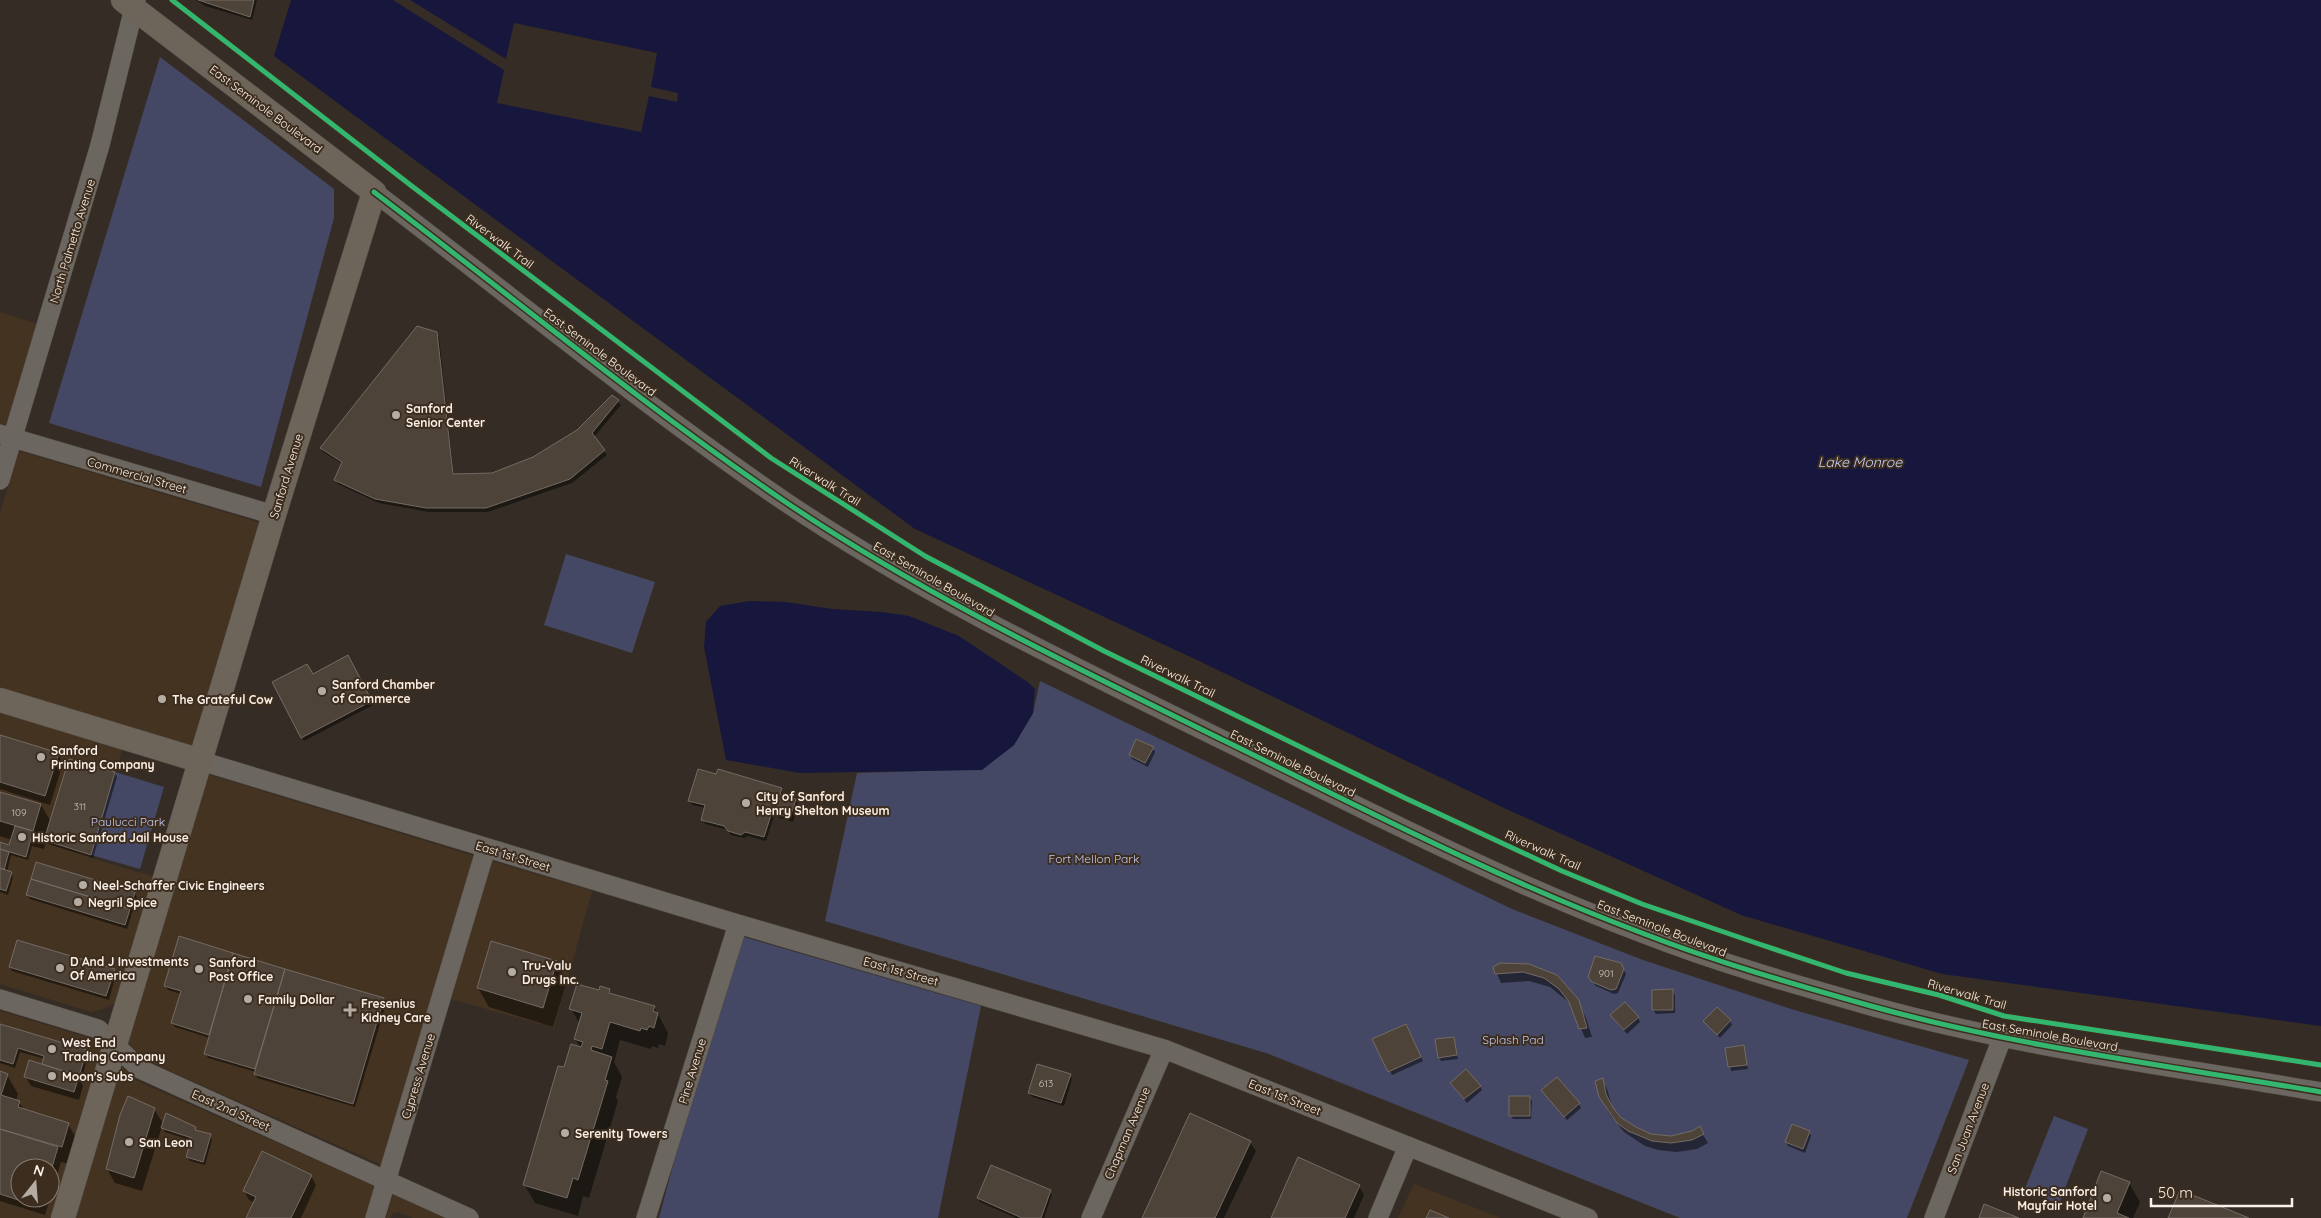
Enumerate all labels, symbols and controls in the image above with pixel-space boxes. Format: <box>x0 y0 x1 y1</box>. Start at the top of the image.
street label: East Seminole Boulevard <box>207 62 325 156</box>
street label: North Palmetto Avenue <box>46 177 98 305</box>
street label: Riverwalk Trail <box>463 211 537 271</box>
street label: East Seminole Boulevard <box>541 305 659 399</box>
place label: Sanford Senior Center <box>406 401 485 430</box>
marker: Sanford Senior Center <box>390 409 402 421</box>
street label: Sanford Avenue <box>266 432 306 520</box>
street label: Riverwalk Trail <box>787 453 863 509</box>
water label: Lake Monroe <box>1818 453 1903 471</box>
street label: Commercial Street <box>85 454 189 496</box>
street label: East Seminole Boulevard <box>871 538 997 620</box>
street label: Riverwalk Trail <box>1138 651 1218 701</box>
place label: Sanford Chamber of Commerce <box>332 677 435 706</box>
marker: Sanford Chamber of Commerce <box>316 685 328 697</box>
place label: The Grateful Cow <box>172 692 273 707</box>
marker: The Grateful Cow <box>156 693 168 705</box>
street label: East Seminole Boulevard <box>1228 726 1358 800</box>
place label: Sanford Printing Company <box>51 743 155 772</box>
marker: Sanford Printing Company <box>35 751 47 763</box>
place label: City of Sanford Henry Shelton Museum <box>756 789 890 818</box>
marker: City of Sanford Henry Shelton Museum <box>740 797 752 809</box>
house number: 311 <box>74 800 86 813</box>
house number: 109 <box>11 806 27 819</box>
park label: Paulucci Park <box>91 814 165 829</box>
street label: Riverwalk Trail <box>1503 827 1583 873</box>
place label: Historic Sanford Jail House <box>32 830 189 845</box>
marker: Historic Sanford Jail House <box>16 831 28 843</box>
street label: East 1st Street <box>474 838 552 874</box>
park label: Fort Mellon Park <box>1049 851 1139 866</box>
place label: Neel-Schaffer Civic Engineers <box>93 878 265 893</box>
marker: Neel-Schaffer Civic Engineers <box>77 879 89 891</box>
place label: Negril Spice <box>88 895 157 910</box>
marker: Negril Spice <box>72 896 84 908</box>
street label: East Seminole Boulevard <box>1595 896 1729 960</box>
street label: East 1st Street <box>862 953 940 989</box>
place label: D And J Investments Of America <box>70 954 189 983</box>
place label: Sanford Post Office <box>209 955 273 984</box>
place label: Tru-Valu Drugs Inc. <box>522 958 579 987</box>
marker: D And J Investments Of America <box>54 962 66 974</box>
marker: Sanford Post Office <box>193 963 205 975</box>
marker: Tru-Valu Drugs Inc. <box>506 966 518 978</box>
house number: 901 <box>1598 967 1614 980</box>
street label: Riverwalk Trail <box>1926 976 2008 1012</box>
place label: Family Dollar <box>258 992 335 1007</box>
marker: Family Dollar <box>242 993 254 1005</box>
place label: Fresenius Kidney Care <box>361 996 431 1025</box>
marker: Fresenius Kidney Care <box>343 1003 357 1017</box>
street label: East Seminole Boulevard <box>1981 1016 2119 1054</box>
street label: Cypress Avenue <box>398 1031 438 1121</box>
park label: Splash Pad <box>1482 1032 1544 1047</box>
place label: West End Trading Company <box>62 1035 165 1064</box>
street label: Pine Avenue <box>675 1036 709 1106</box>
marker: West End Trading Company <box>46 1043 58 1055</box>
place label: Moon's Subs <box>62 1069 133 1084</box>
marker: Moon's Subs <box>46 1070 58 1082</box>
street label: East 1st Street <box>1246 1076 1324 1118</box>
house number: 613 <box>1039 1077 1053 1090</box>
street label: San Juan Avenue <box>1944 1080 1992 1176</box>
street label: Chapman Avenue <box>1101 1084 1153 1181</box>
street label: East 2nd Street <box>190 1086 272 1134</box>
place label: Serenity Towers <box>575 1126 668 1141</box>
marker: Serenity Towers <box>559 1127 571 1139</box>
place label: San Leon <box>139 1135 193 1150</box>
marker: San Leon <box>123 1136 135 1148</box>
north arrow <box>10 1158 60 1208</box>
text: N <box>31 1160 46 1181</box>
scale bar <box>2151 1176 2292 1208</box>
text: 50 m <box>2158 1183 2193 1202</box>
place label: Historic Sanford Mayfair Hotel <box>2003 1184 2097 1213</box>
marker: Historic Sanford Mayfair Hotel <box>2101 1192 2113 1204</box>

